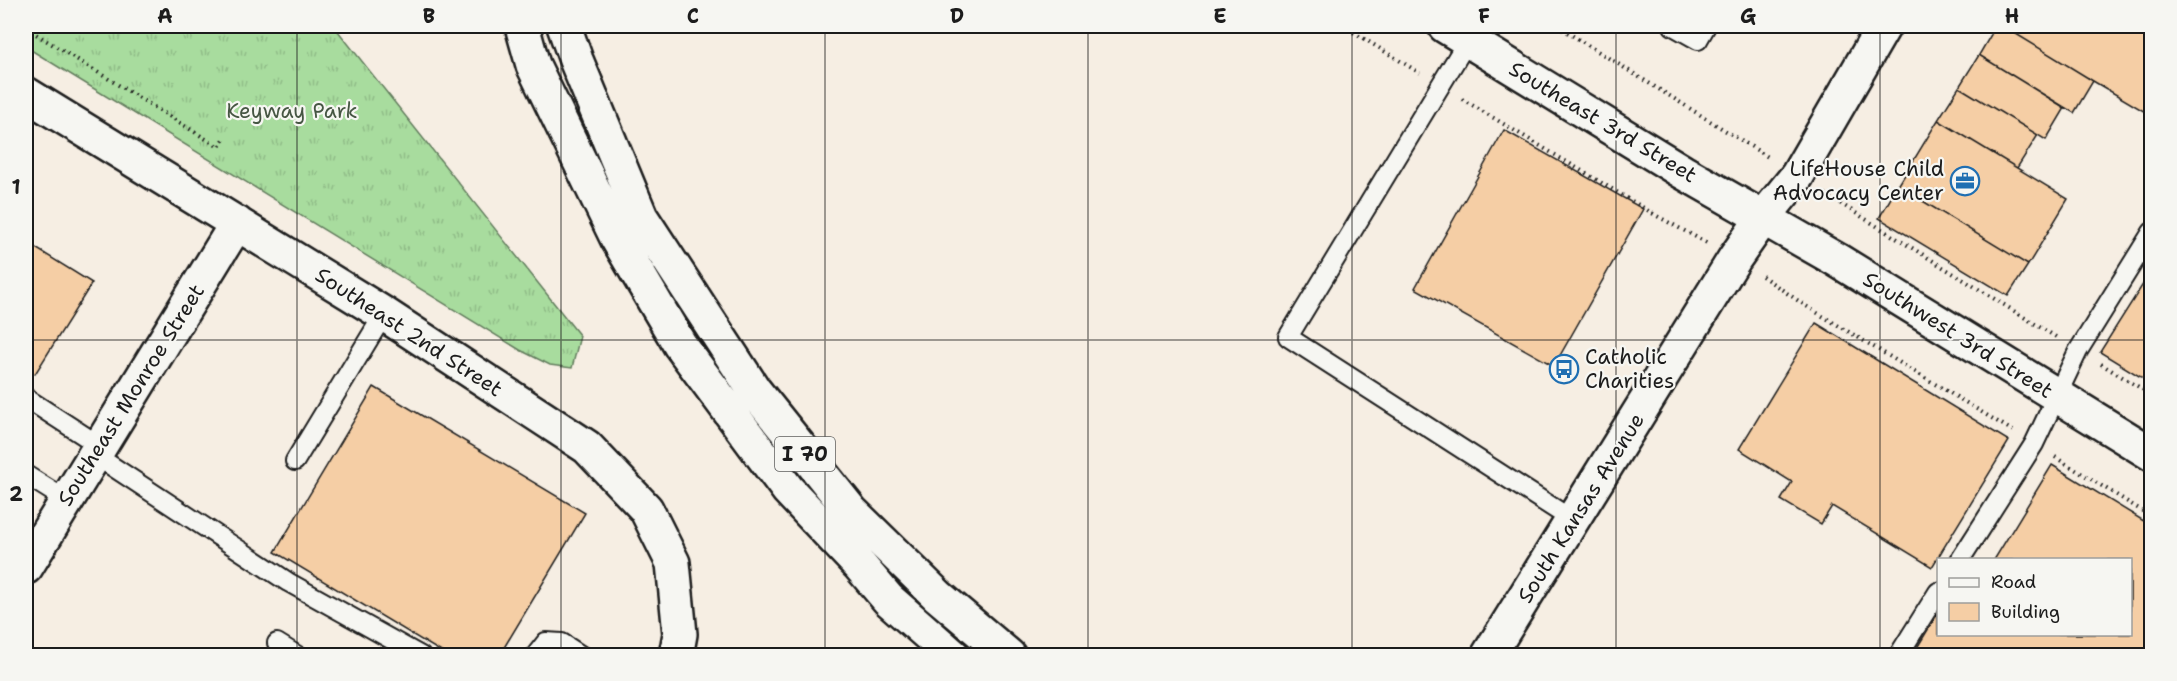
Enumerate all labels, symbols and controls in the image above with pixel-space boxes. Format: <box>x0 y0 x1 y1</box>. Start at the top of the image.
text: A <box>157 3 173 29</box>
text: B <box>423 3 435 29</box>
text: C <box>687 3 699 29</box>
text: D <box>950 3 964 29</box>
text: E <box>1213 3 1227 29</box>
text: F <box>1478 3 1490 29</box>
text: G <box>1740 3 1756 29</box>
text: H <box>2005 3 2019 29</box>
street label: Southeast 3rd Street <box>1504 55 1702 189</box>
park label: Keyway Park <box>226 97 358 125</box>
place label: LifeHouse Child Advocacy Center <box>1773 155 1944 207</box>
office icon: LifeHouse Child Advocacy Center <box>1949 165 1981 197</box>
text: 1 <box>11 174 21 200</box>
street label: Southeast 2nd Street <box>310 261 508 403</box>
street label: Southwest 3rd Street <box>1858 265 2058 405</box>
street label: Southeast Monroe Street <box>51 279 211 511</box>
place label: Catholic Charities <box>1585 343 1674 395</box>
bus stop icon: Catholic Charities <box>1548 353 1580 385</box>
street label: South Kansas Avenue <box>1511 408 1651 608</box>
road number: I 70 <box>775 437 835 471</box>
text: 2 <box>9 481 23 507</box>
legend <box>1937 558 2132 636</box>
text: Road <box>1991 570 2036 594</box>
text: Building <box>1991 600 2060 624</box>

